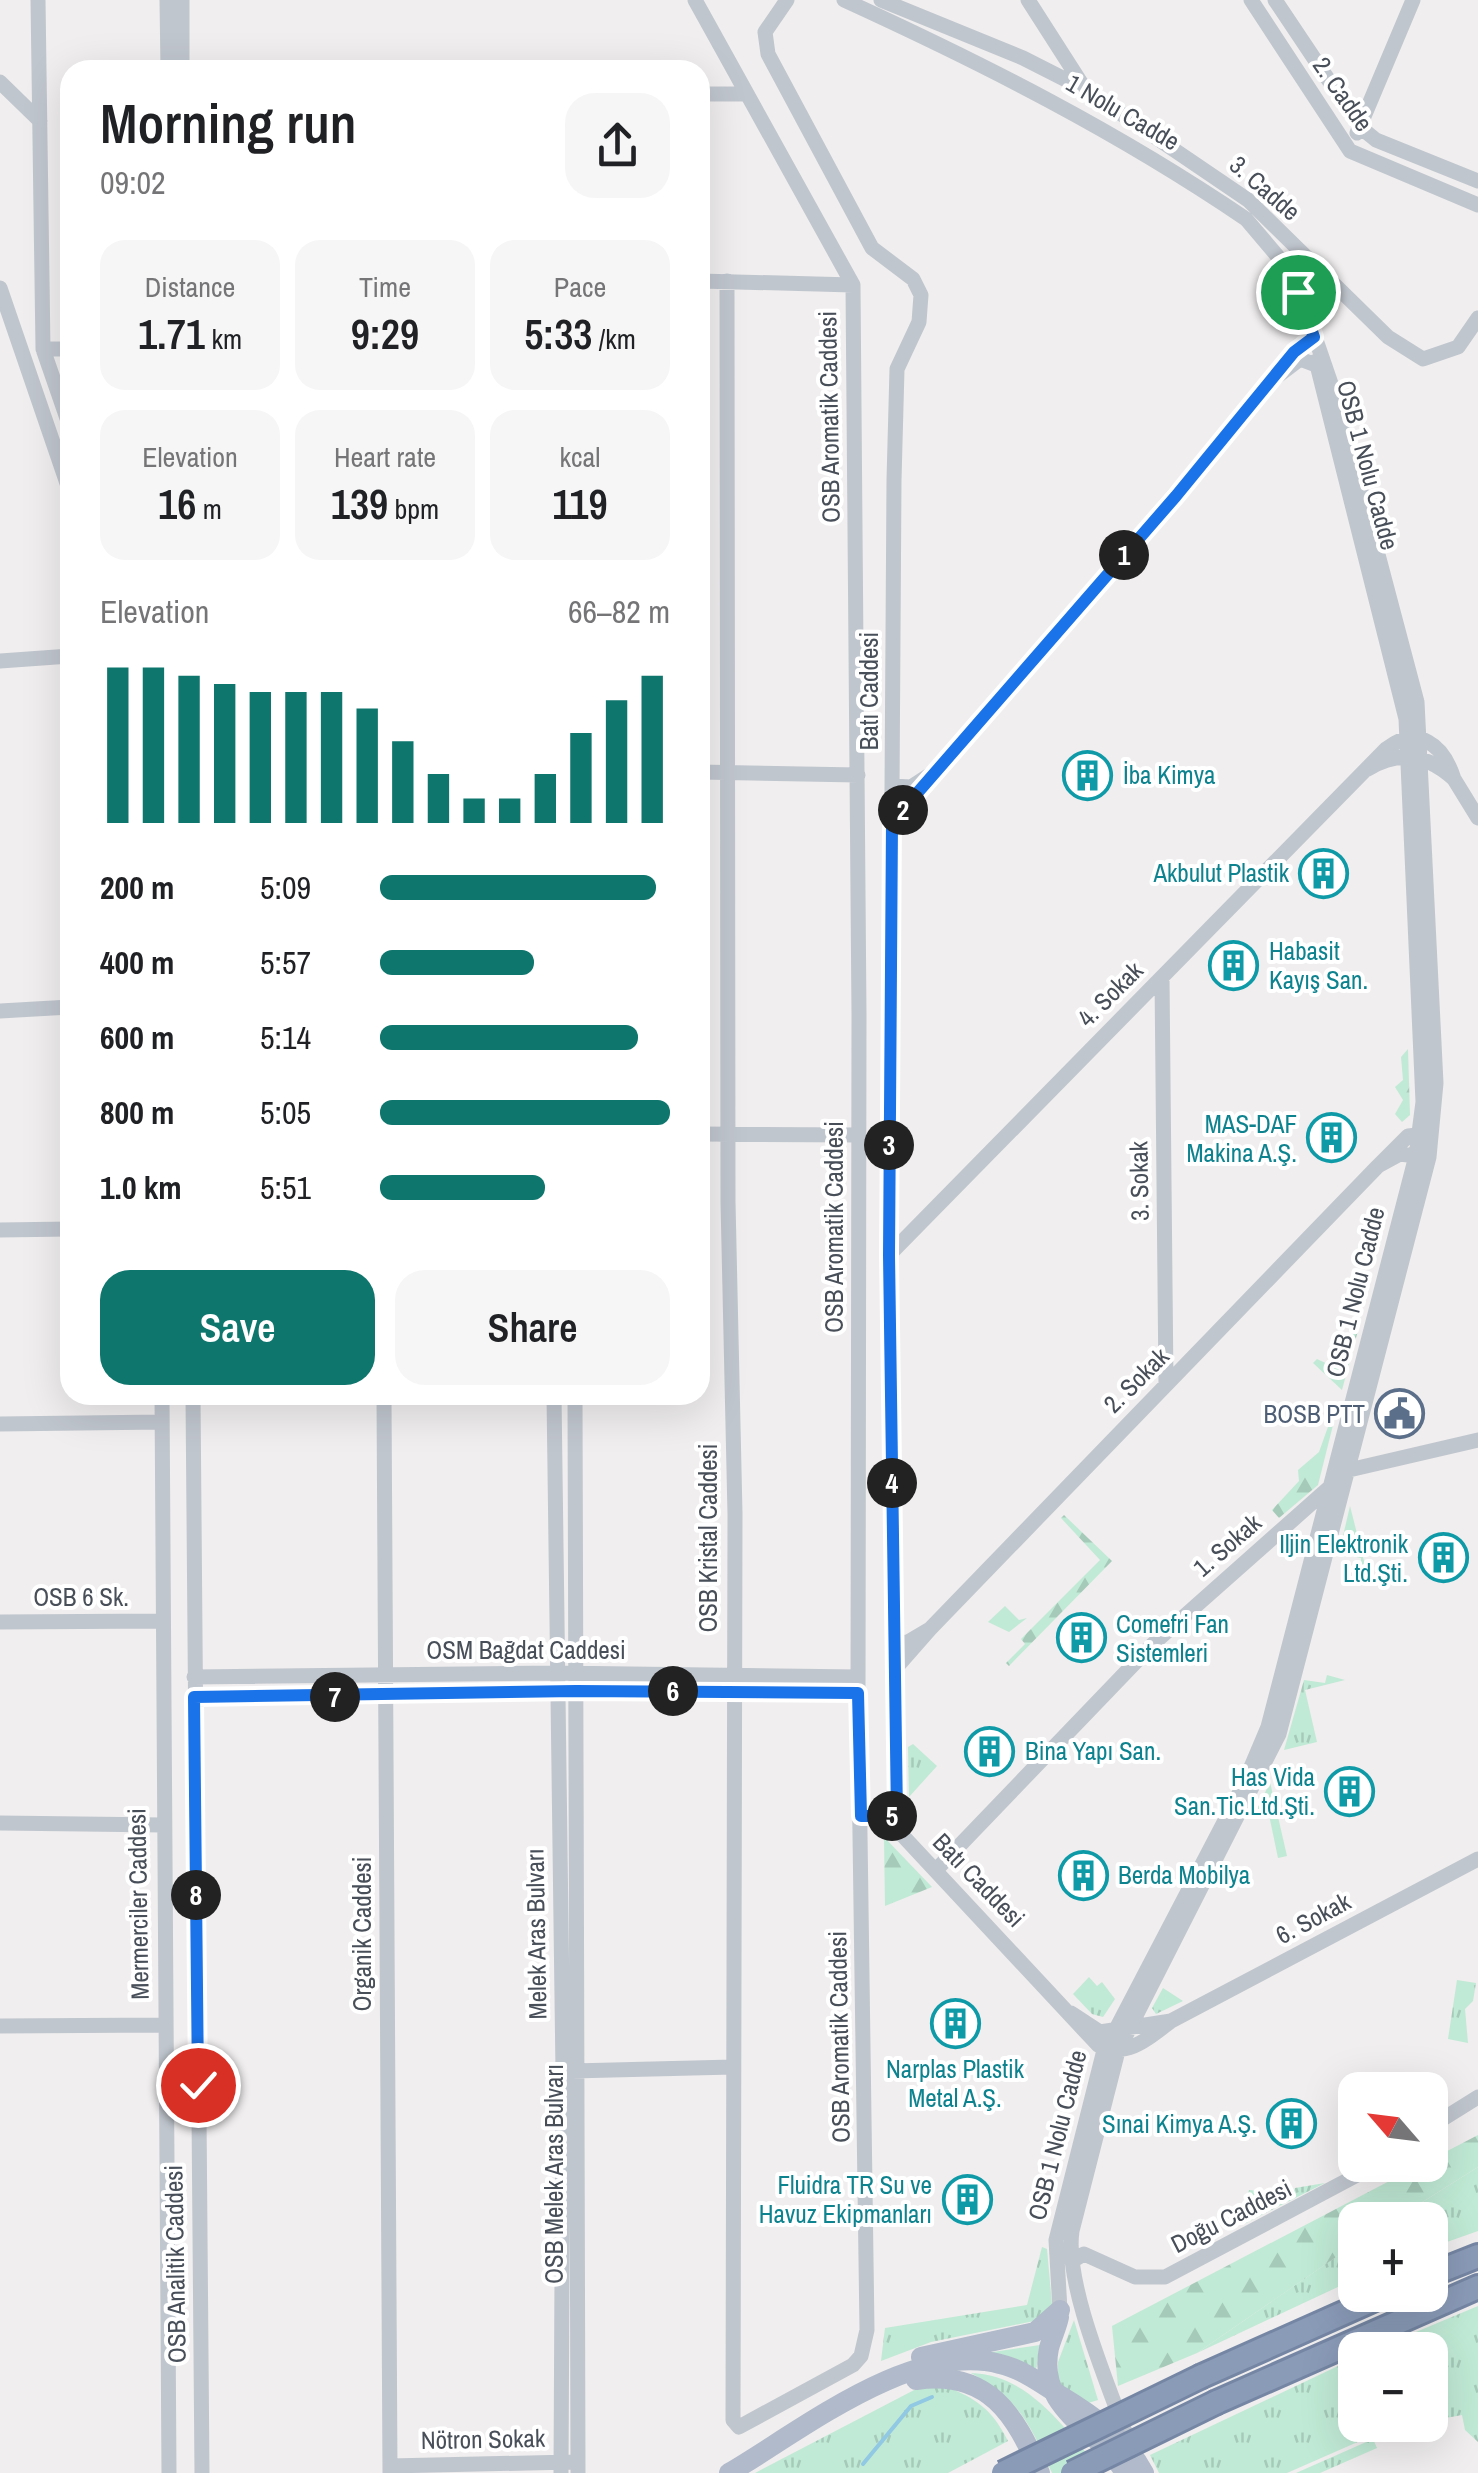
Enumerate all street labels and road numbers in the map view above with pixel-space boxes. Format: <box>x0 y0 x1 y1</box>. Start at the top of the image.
street label: 2. Cadde <box>1305 50 1381 138</box>
street label: 1 Nolu Cadde <box>1060 66 1186 158</box>
street label: 3. Cadde <box>1222 148 1308 228</box>
street label: OSB Aromatik Caddesi <box>810 311 848 523</box>
street label: OSB 1 Nolu Cadde <box>1329 376 1407 554</box>
street label: Batı Caddesi <box>852 632 886 750</box>
street label: 4. Sokak <box>1070 953 1151 1034</box>
street label: OSB Aromatik Caddesi <box>817 1121 851 1333</box>
street label: 3. Sokak <box>1121 1140 1157 1221</box>
street label: OSB 1 Nolu Cadde <box>1317 1203 1393 1381</box>
street label: 2. Sokak <box>1096 1339 1177 1420</box>
street label: OSB Kristal Caddesi <box>691 1443 725 1633</box>
street label: 1. Sokak <box>1186 1506 1269 1584</box>
street label: OSB 6 Sk. <box>33 1580 129 1614</box>
street label: OSM Bağdat Caddesi <box>426 1633 626 1667</box>
street label: Mermerciler Caddesi <box>119 1808 157 2000</box>
street label: Batı Caddesi <box>926 1826 1032 1934</box>
street label: Melek Aras Bulvarı <box>518 1848 554 2020</box>
street label: Organik Caddesi <box>345 1857 379 2011</box>
street label: 6. Sokak <box>1270 1884 1357 1952</box>
street label: OSB Aromatik Caddesi <box>820 1931 858 2143</box>
street label: OSB 1 Nolu Cadde <box>1019 2046 1095 2224</box>
street label: OSB Melek Aras Bulvarı <box>537 2064 571 2284</box>
street label: OSB Analitik Caddesi <box>156 2165 194 2363</box>
street label: Doğu Caddesi <box>1165 2171 1297 2261</box>
street label: Nötron Sokak <box>421 2421 546 2457</box>

